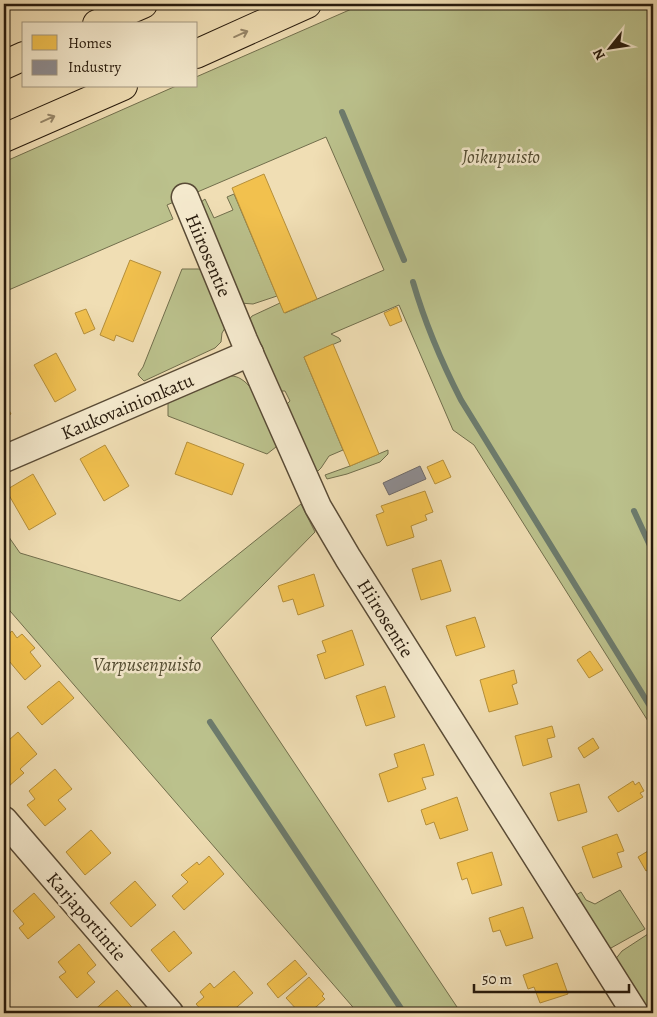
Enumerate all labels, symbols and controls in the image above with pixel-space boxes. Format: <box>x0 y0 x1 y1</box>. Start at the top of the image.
legend <box>22 22 198 88</box>
north arrow <box>584 22 634 72</box>
one-way arrow <box>233 29 248 38</box>
text: Homes <box>68 33 112 53</box>
text: N <box>588 45 610 63</box>
text: Industry <box>68 57 122 77</box>
one-way arrow <box>40 113 55 123</box>
park label: Joikupuisto <box>461 144 540 170</box>
street label: Hiirosentie <box>179 210 237 301</box>
street label: Kaukovainionkatu <box>57 367 198 447</box>
street label: Hiirosentie <box>351 574 420 663</box>
park label: Varpusenpuisto <box>93 652 201 678</box>
street label: Karjaportintie <box>40 866 132 967</box>
scale bar <box>474 962 630 994</box>
text: 50 m <box>482 969 512 989</box>

